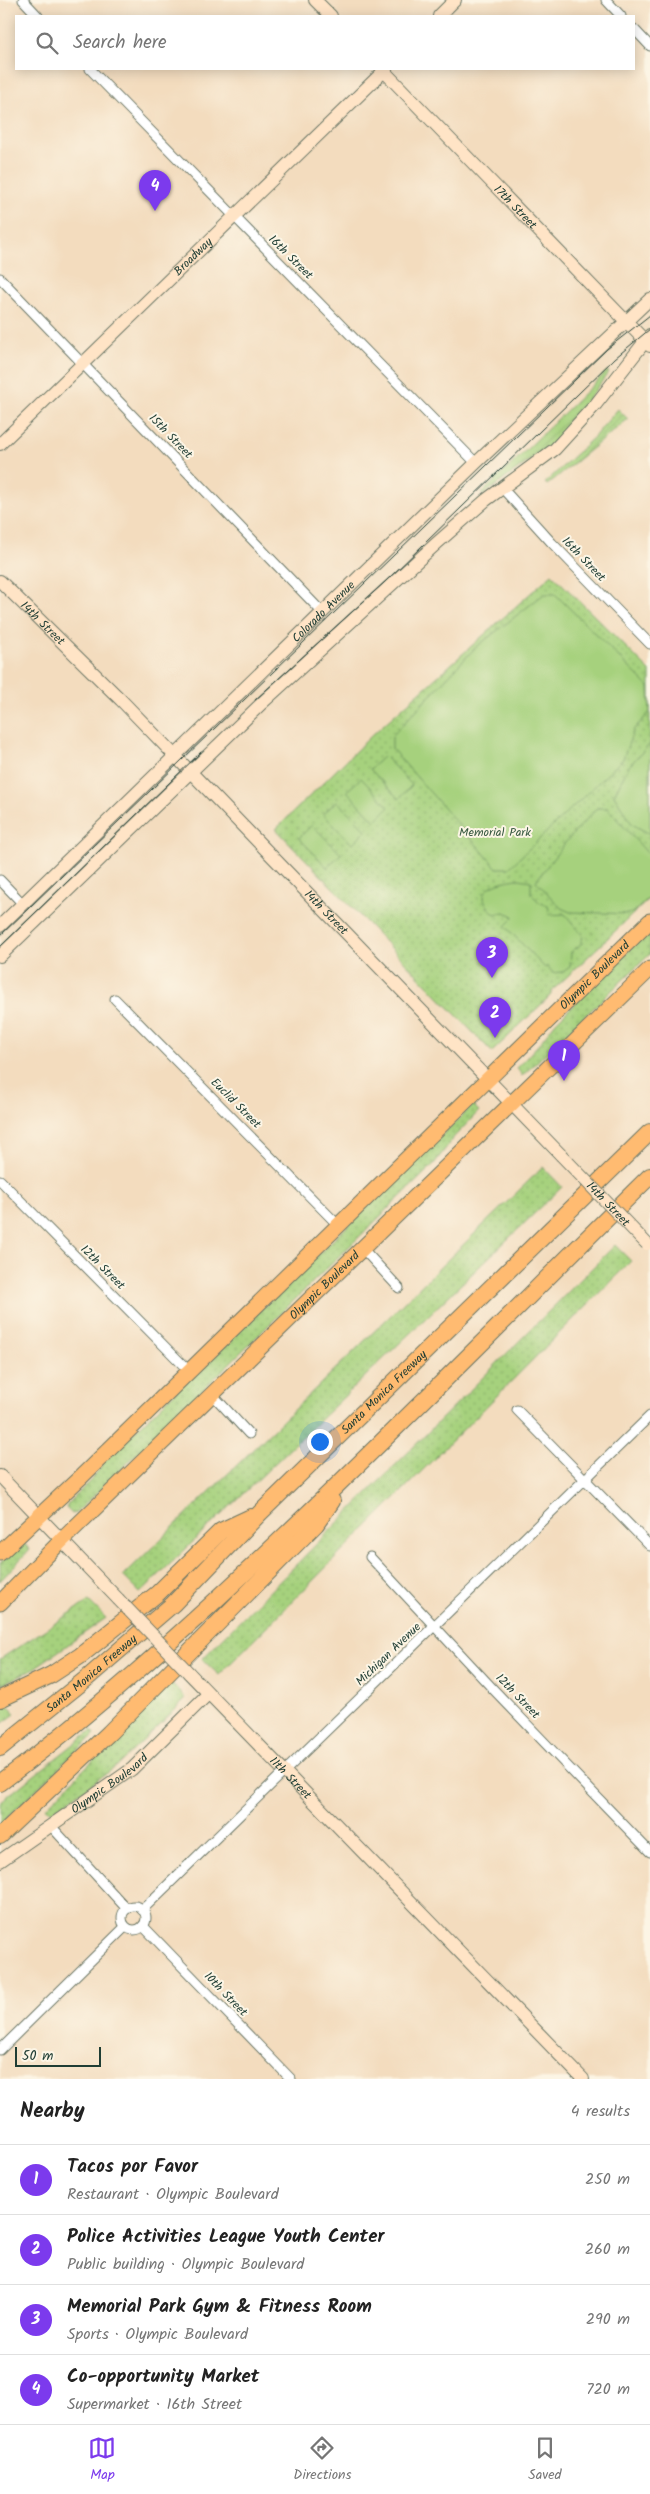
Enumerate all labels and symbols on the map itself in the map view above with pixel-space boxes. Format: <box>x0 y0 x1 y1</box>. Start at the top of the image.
pin: 4 <box>139 170 171 211</box>
street label: 17th Street <box>489 181 542 234</box>
street label: 16th Street <box>264 231 318 284</box>
street label: Broadway <box>169 233 217 280</box>
street label: 15th Street <box>144 409 197 464</box>
street label: 16th Street <box>557 532 610 587</box>
street label: Colorado Avenue <box>288 576 360 647</box>
street label: 14th Street <box>16 597 70 650</box>
park label: Memorial Park <box>459 823 531 842</box>
street label: 14th Street <box>299 886 353 940</box>
street label: Olympic Boulevard <box>555 936 635 1015</box>
pin: 3 <box>476 937 508 978</box>
pin: 2 <box>479 997 511 1038</box>
pin: 1 <box>548 1040 580 1081</box>
street label: Euclid Street <box>206 1074 266 1133</box>
street label: 14th Street <box>581 1177 635 1232</box>
street label: 12th Street <box>76 1240 130 1294</box>
street label: Olympic Boulevard <box>285 1246 365 1325</box>
street label: Santa Monica Freeway <box>337 1346 432 1439</box>
your location <box>307 1429 333 1455</box>
street label: Michigan Avenue <box>351 1618 426 1691</box>
street label: Santa Monica Freeway <box>42 1630 142 1718</box>
street label: 12th Street <box>491 1669 545 1724</box>
street label: Olympic Boulevard <box>67 1748 153 1819</box>
street label: 11th Street <box>265 1752 316 1804</box>
street label: 10th Street <box>199 1968 252 2021</box>
scale bar <box>15 2044 101 2067</box>

